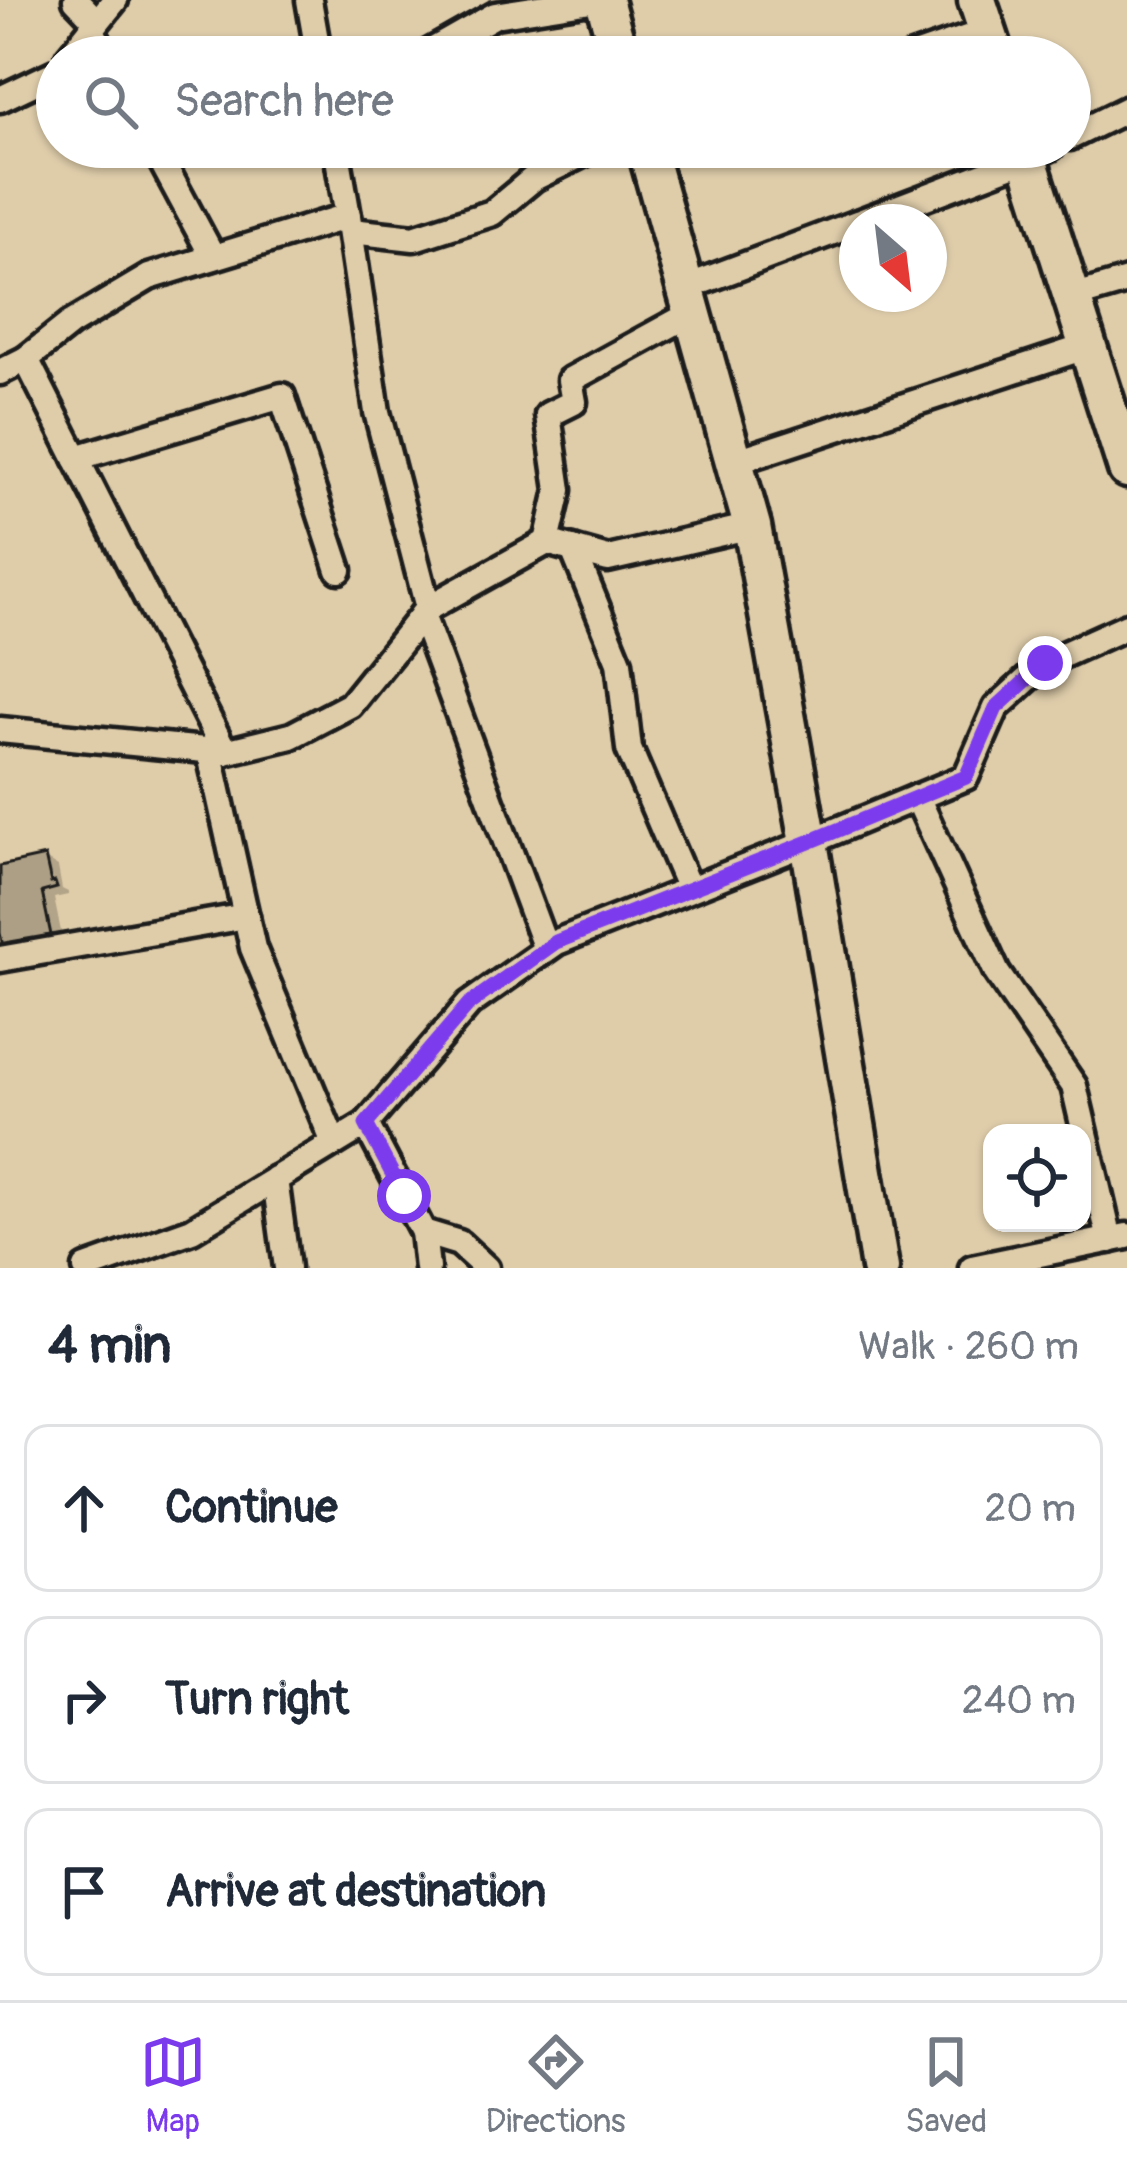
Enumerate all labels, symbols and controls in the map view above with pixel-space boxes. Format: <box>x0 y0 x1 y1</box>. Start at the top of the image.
search box <box>36 36 1091 168</box>
icon: search <box>78 69 144 135</box>
text: Search here <box>174 74 394 130</box>
north arrow <box>839 204 947 312</box>
route end <box>1018 636 1072 690</box>
map controls <box>983 1124 1091 1232</box>
button: locate <box>983 1124 1091 1232</box>
route start <box>377 1169 431 1223</box>
text: 4 min <box>48 1314 171 1378</box>
text: Walk · 260 m <box>858 1322 1079 1371</box>
icon: ahead <box>51 1475 117 1541</box>
text: Continue <box>165 1480 338 1536</box>
text: 20 m <box>984 1484 1076 1533</box>
icon: right <box>51 1667 117 1733</box>
text: Turn right <box>165 1672 349 1728</box>
text: 240 m <box>962 1676 1076 1725</box>
icon: arrive <box>51 1859 117 1925</box>
text: Arrive at destination <box>165 1864 546 1920</box>
tab: Map <box>140 2029 206 2142</box>
tab: Directions <box>486 2029 626 2142</box>
tab: Saved <box>905 2029 987 2142</box>

